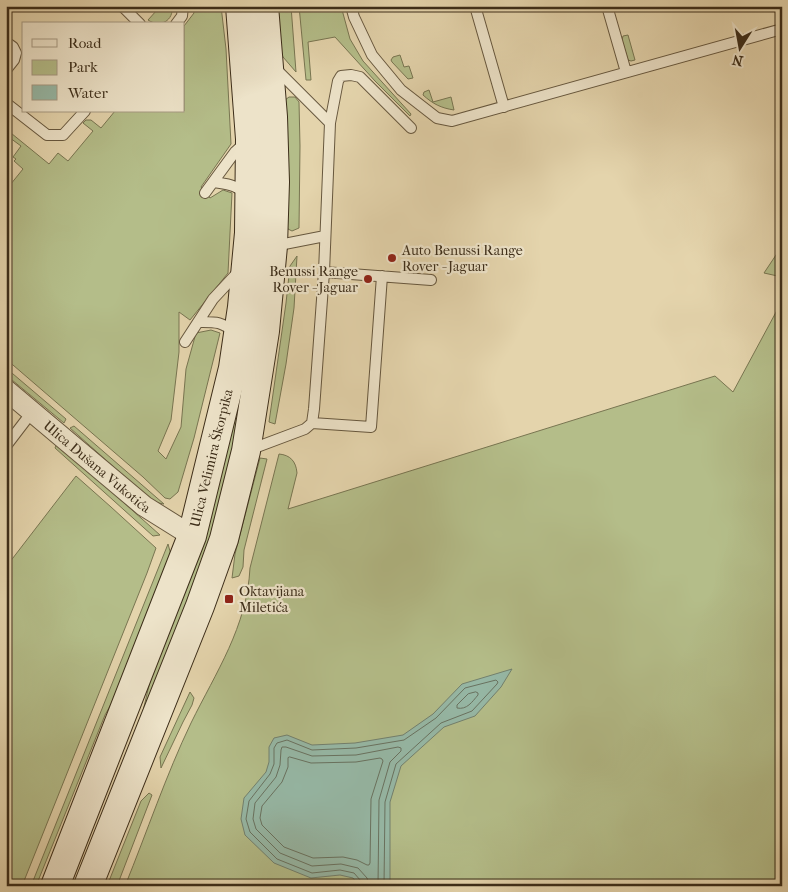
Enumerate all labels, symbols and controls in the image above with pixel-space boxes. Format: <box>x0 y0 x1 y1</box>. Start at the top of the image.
legend <box>22 22 185 112</box>
north arrow <box>716 22 766 72</box>
text: Road <box>68 34 102 52</box>
text: N <box>730 51 744 70</box>
text: Park <box>68 58 98 76</box>
text: Water <box>67 84 108 102</box>
place label: Auto Benussi Range Rover - Jaguar <box>401 242 523 275</box>
marker: Auto Benussi Range Rover - Jaguar <box>386 252 398 264</box>
place label: Benussi Range Rover - Jaguar <box>269 263 358 296</box>
marker: Benussi Range Rover - Jaguar <box>362 273 374 285</box>
street label: Ulica Velimira Škorpika <box>186 387 237 529</box>
street label: Ulica Dušana Vukotića <box>40 417 154 517</box>
place label: Oktavijana Miletića <box>239 583 305 616</box>
marker: Oktavijana Miletića <box>223 593 235 605</box>

